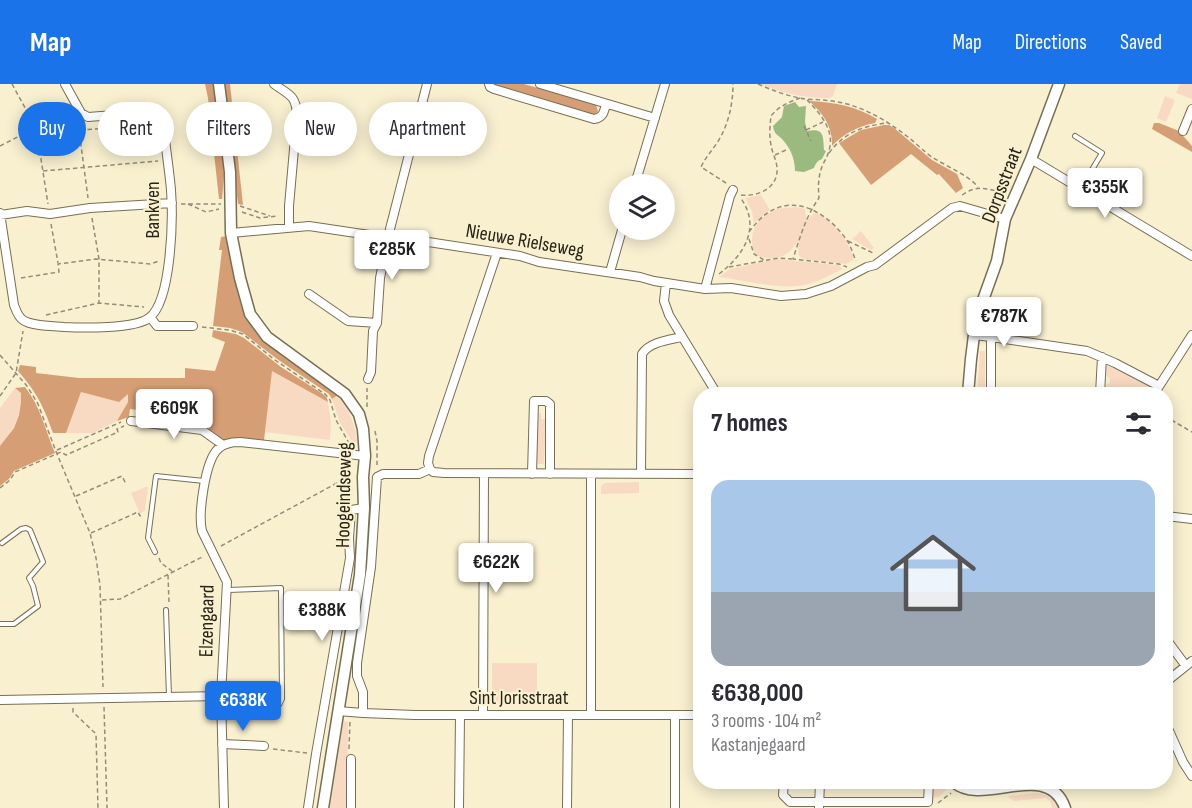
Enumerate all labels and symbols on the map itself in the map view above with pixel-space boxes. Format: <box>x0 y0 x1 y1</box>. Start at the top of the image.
street label: Dorpsstraat <box>977 144 1027 226</box>
pin: €355K <box>1063 168 1147 219</box>
street label: Bankven <box>141 181 165 239</box>
street label: Nieuwe Rielseweg <box>464 219 586 263</box>
pin: €285K <box>350 230 434 281</box>
pin: €787K <box>962 297 1046 348</box>
pin: €609K <box>132 389 216 440</box>
street label: Hoogeindseweg <box>331 442 357 548</box>
pin: €622K <box>454 543 538 594</box>
street label: Elzengaard <box>194 585 220 657</box>
pin: €388K <box>280 591 364 642</box>
pin: €638K <box>201 681 285 732</box>
street label: Sint Jorisstraat <box>469 686 569 710</box>

